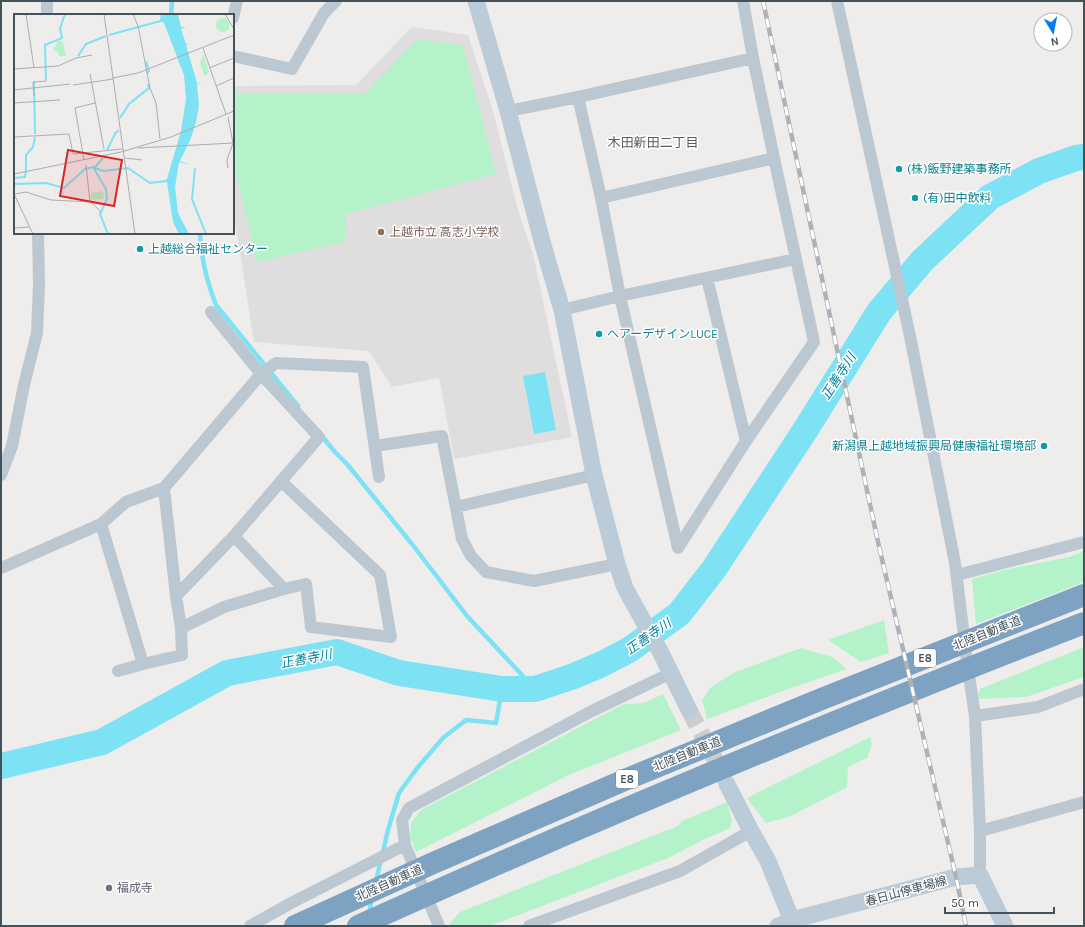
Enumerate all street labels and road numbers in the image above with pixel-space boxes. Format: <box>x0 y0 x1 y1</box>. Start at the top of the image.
street label: 北陸自動車道 <box>951 613 1023 653</box>
road number: E8 <box>914 649 936 667</box>
street label: 北陸自動車道 <box>651 734 723 774</box>
road number: E8 <box>616 770 638 788</box>
street label: 北陸自動車道 <box>353 862 425 904</box>
street label: 春日山停車場線 <box>864 873 948 909</box>

